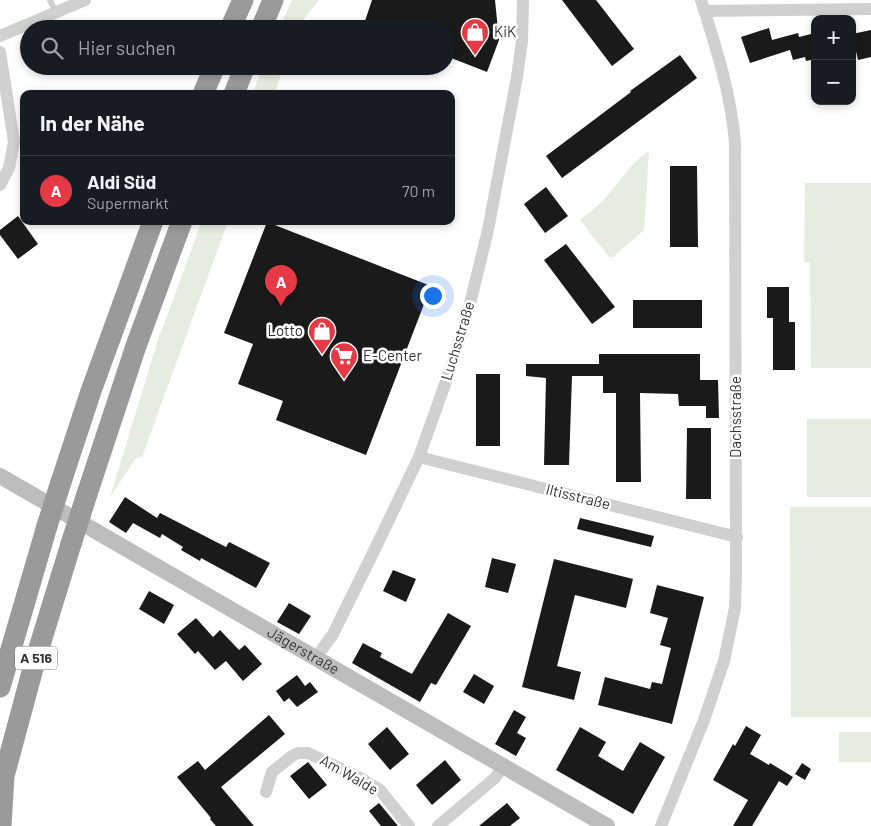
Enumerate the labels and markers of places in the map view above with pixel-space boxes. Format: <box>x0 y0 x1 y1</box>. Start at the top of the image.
shop icon: KiK <box>460 17 490 56</box>
place label: KiK <box>494 22 516 40</box>
pin: A <box>265 265 297 306</box>
shop icon: Lotto <box>307 316 337 355</box>
place label: Lotto <box>268 321 303 339</box>
supermarket icon: E-Center <box>329 341 359 380</box>
place label: E-Center <box>363 346 422 364</box>

